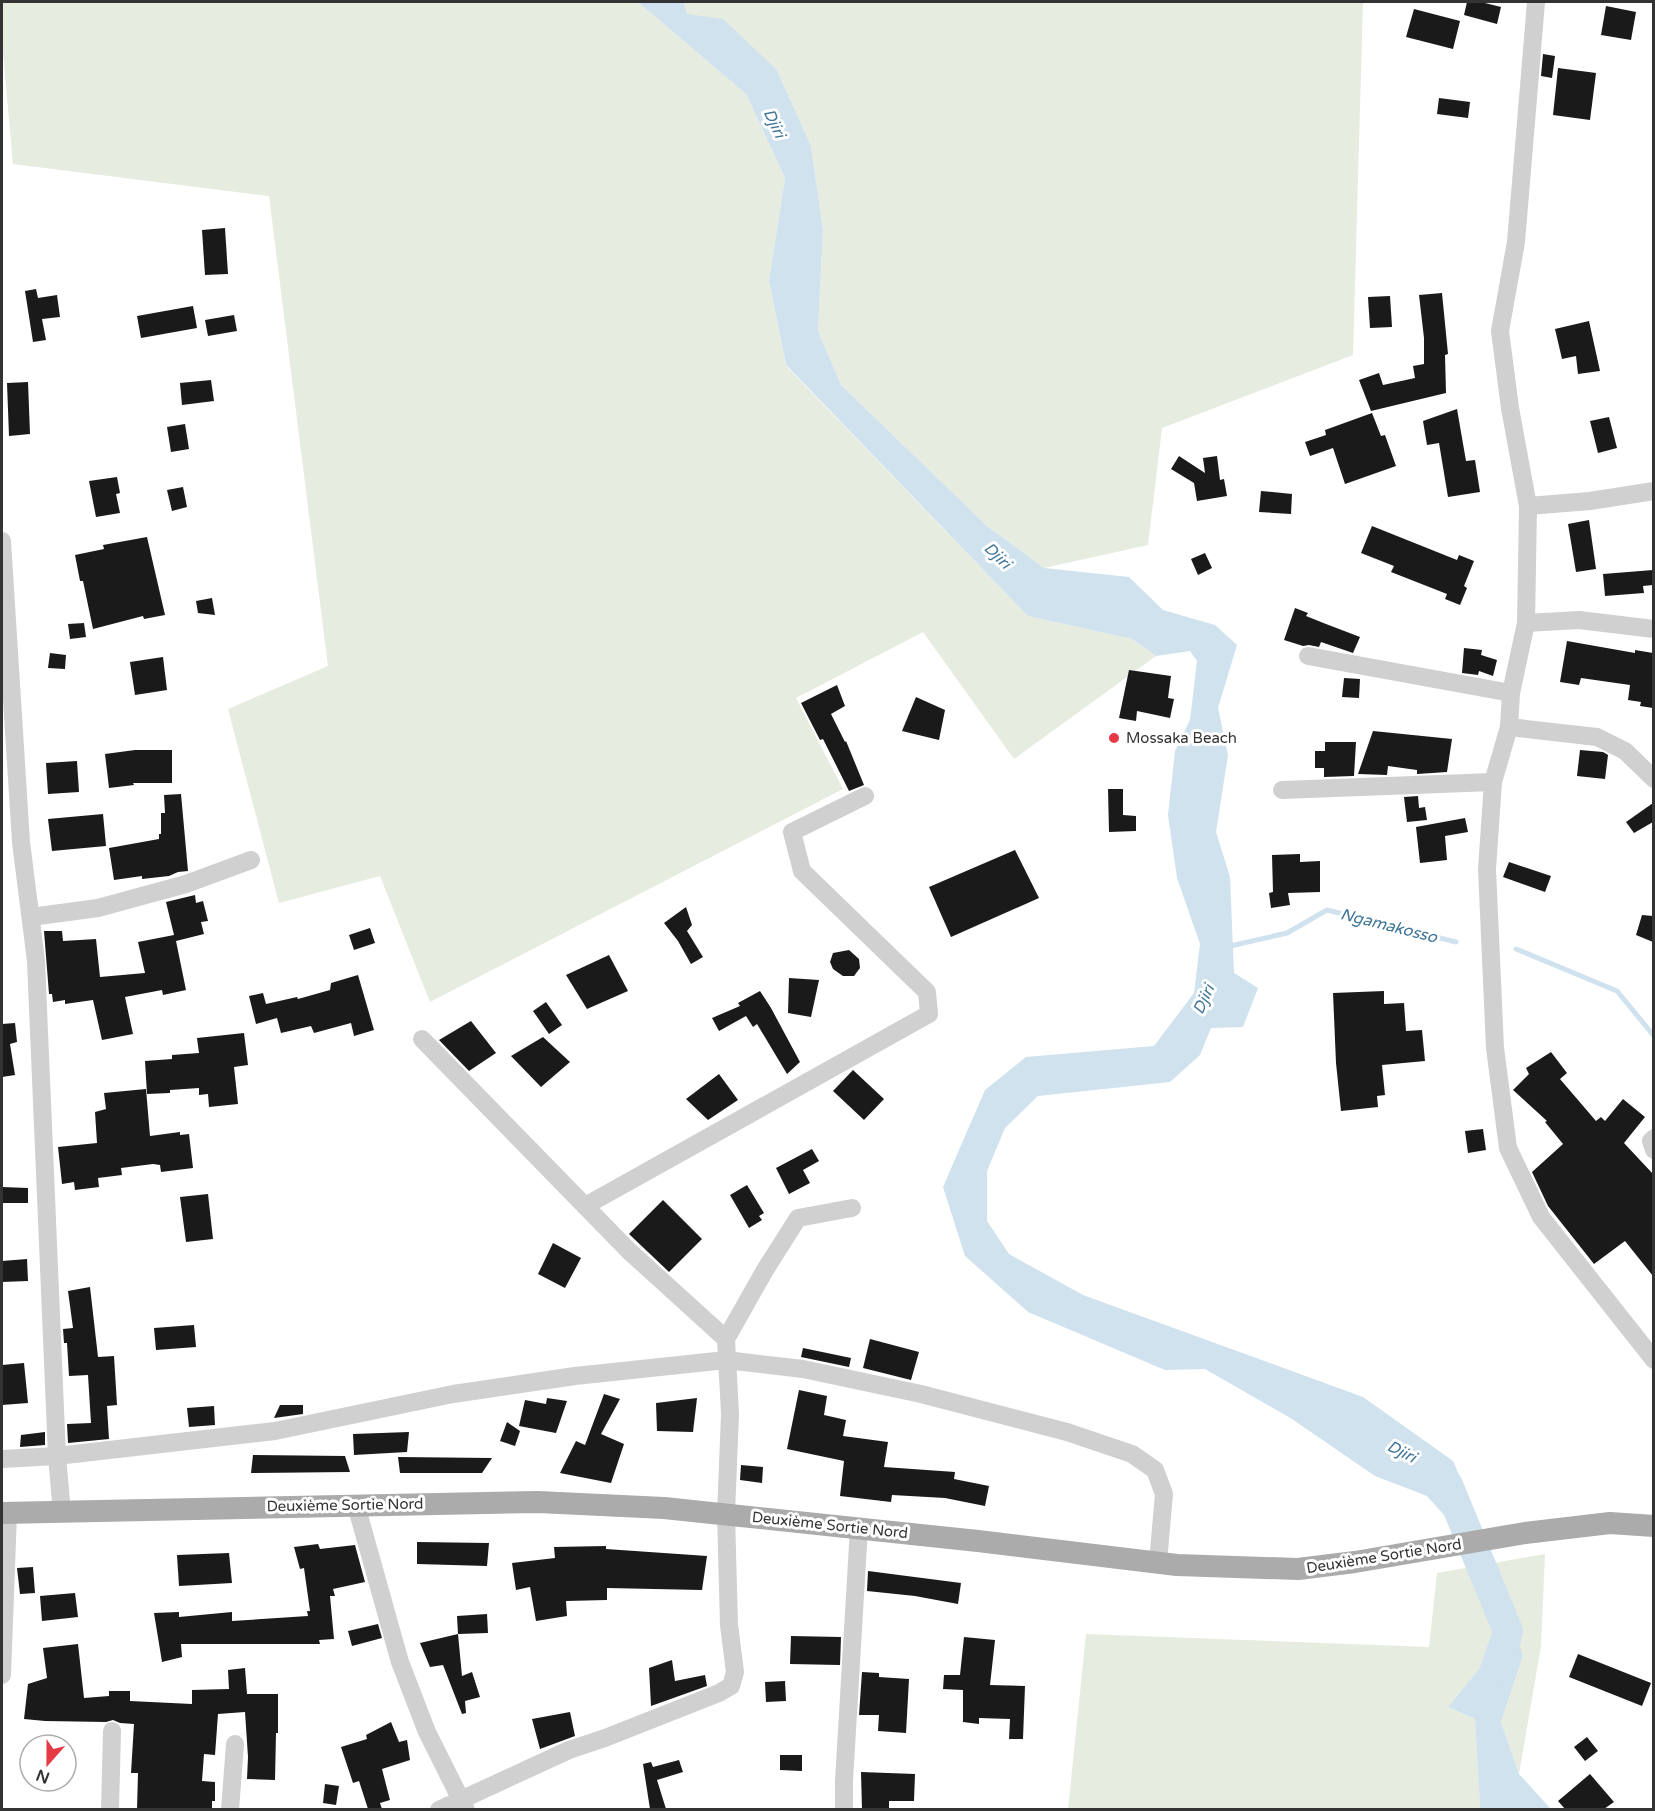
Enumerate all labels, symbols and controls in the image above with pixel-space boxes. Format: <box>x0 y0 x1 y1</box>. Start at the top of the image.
water label: Djiri <box>759 106 790 143</box>
water label: Djiri <box>980 538 1016 575</box>
place label: Mossaka Beach <box>1126 729 1237 747</box>
marker: Mossaka Beach <box>1107 731 1121 745</box>
water label: Ngamakosso <box>1338 904 1440 948</box>
water label: Djiri <box>1189 980 1220 1017</box>
water label: Djiri <box>1384 1436 1421 1469</box>
street label: Deuxième Sortie Nord <box>266 1495 424 1515</box>
street label: Deuxième Sortie Nord <box>751 1508 909 1542</box>
street label: Deuxième Sortie Nord <box>1305 1535 1463 1577</box>
north arrow <box>18 1733 78 1793</box>
text: N <box>33 1764 53 1788</box>

